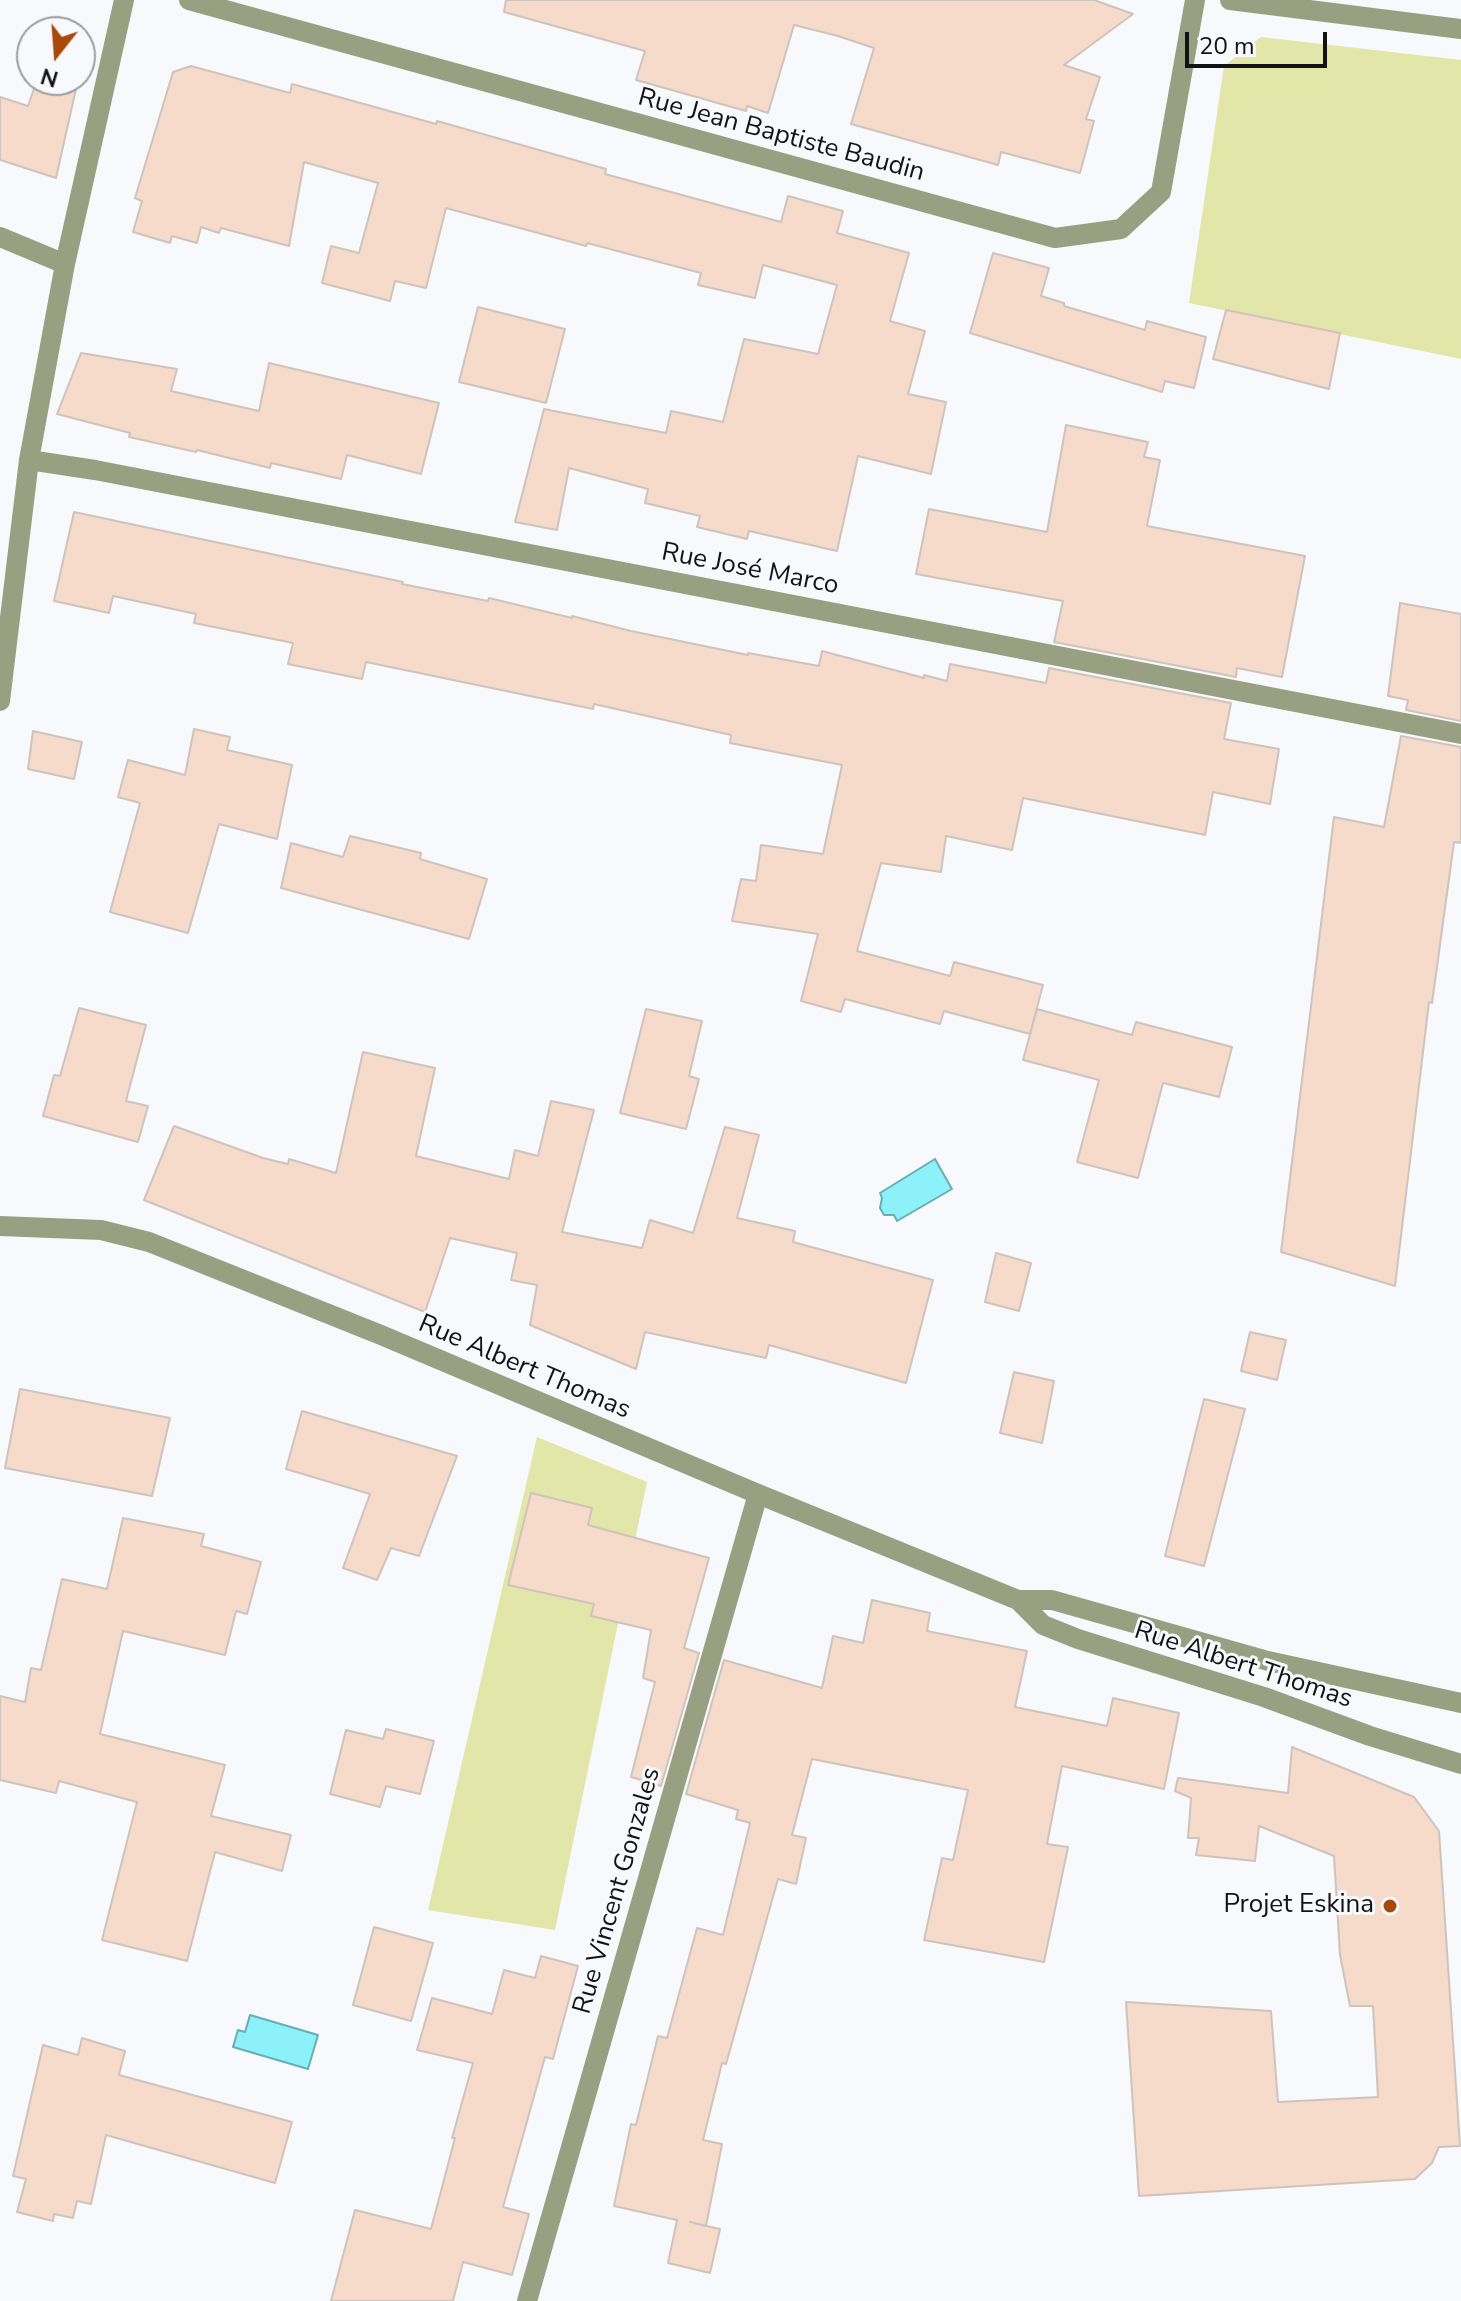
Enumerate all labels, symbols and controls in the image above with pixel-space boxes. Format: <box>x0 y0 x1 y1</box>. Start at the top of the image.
north arrow <box>16 16 96 96</box>
scale bar <box>1189 16 1331 66</box>
text: 20 m <box>1199 30 1255 62</box>
text: N <box>37 60 62 94</box>
street label: Rue Jean Baptiste Baudin <box>634 83 928 189</box>
street label: Rue José Marco <box>659 538 841 602</box>
street label: Rue Albert Thomas <box>413 1309 635 1427</box>
street label: Rue Albert Thomas <box>1130 1616 1356 1716</box>
street label: Rue Vincent Gonzales <box>568 1764 668 2018</box>
place label: Projet Eskina <box>1223 1890 1374 1922</box>
marker: Projet Eskina <box>1381 1897 1399 1915</box>

